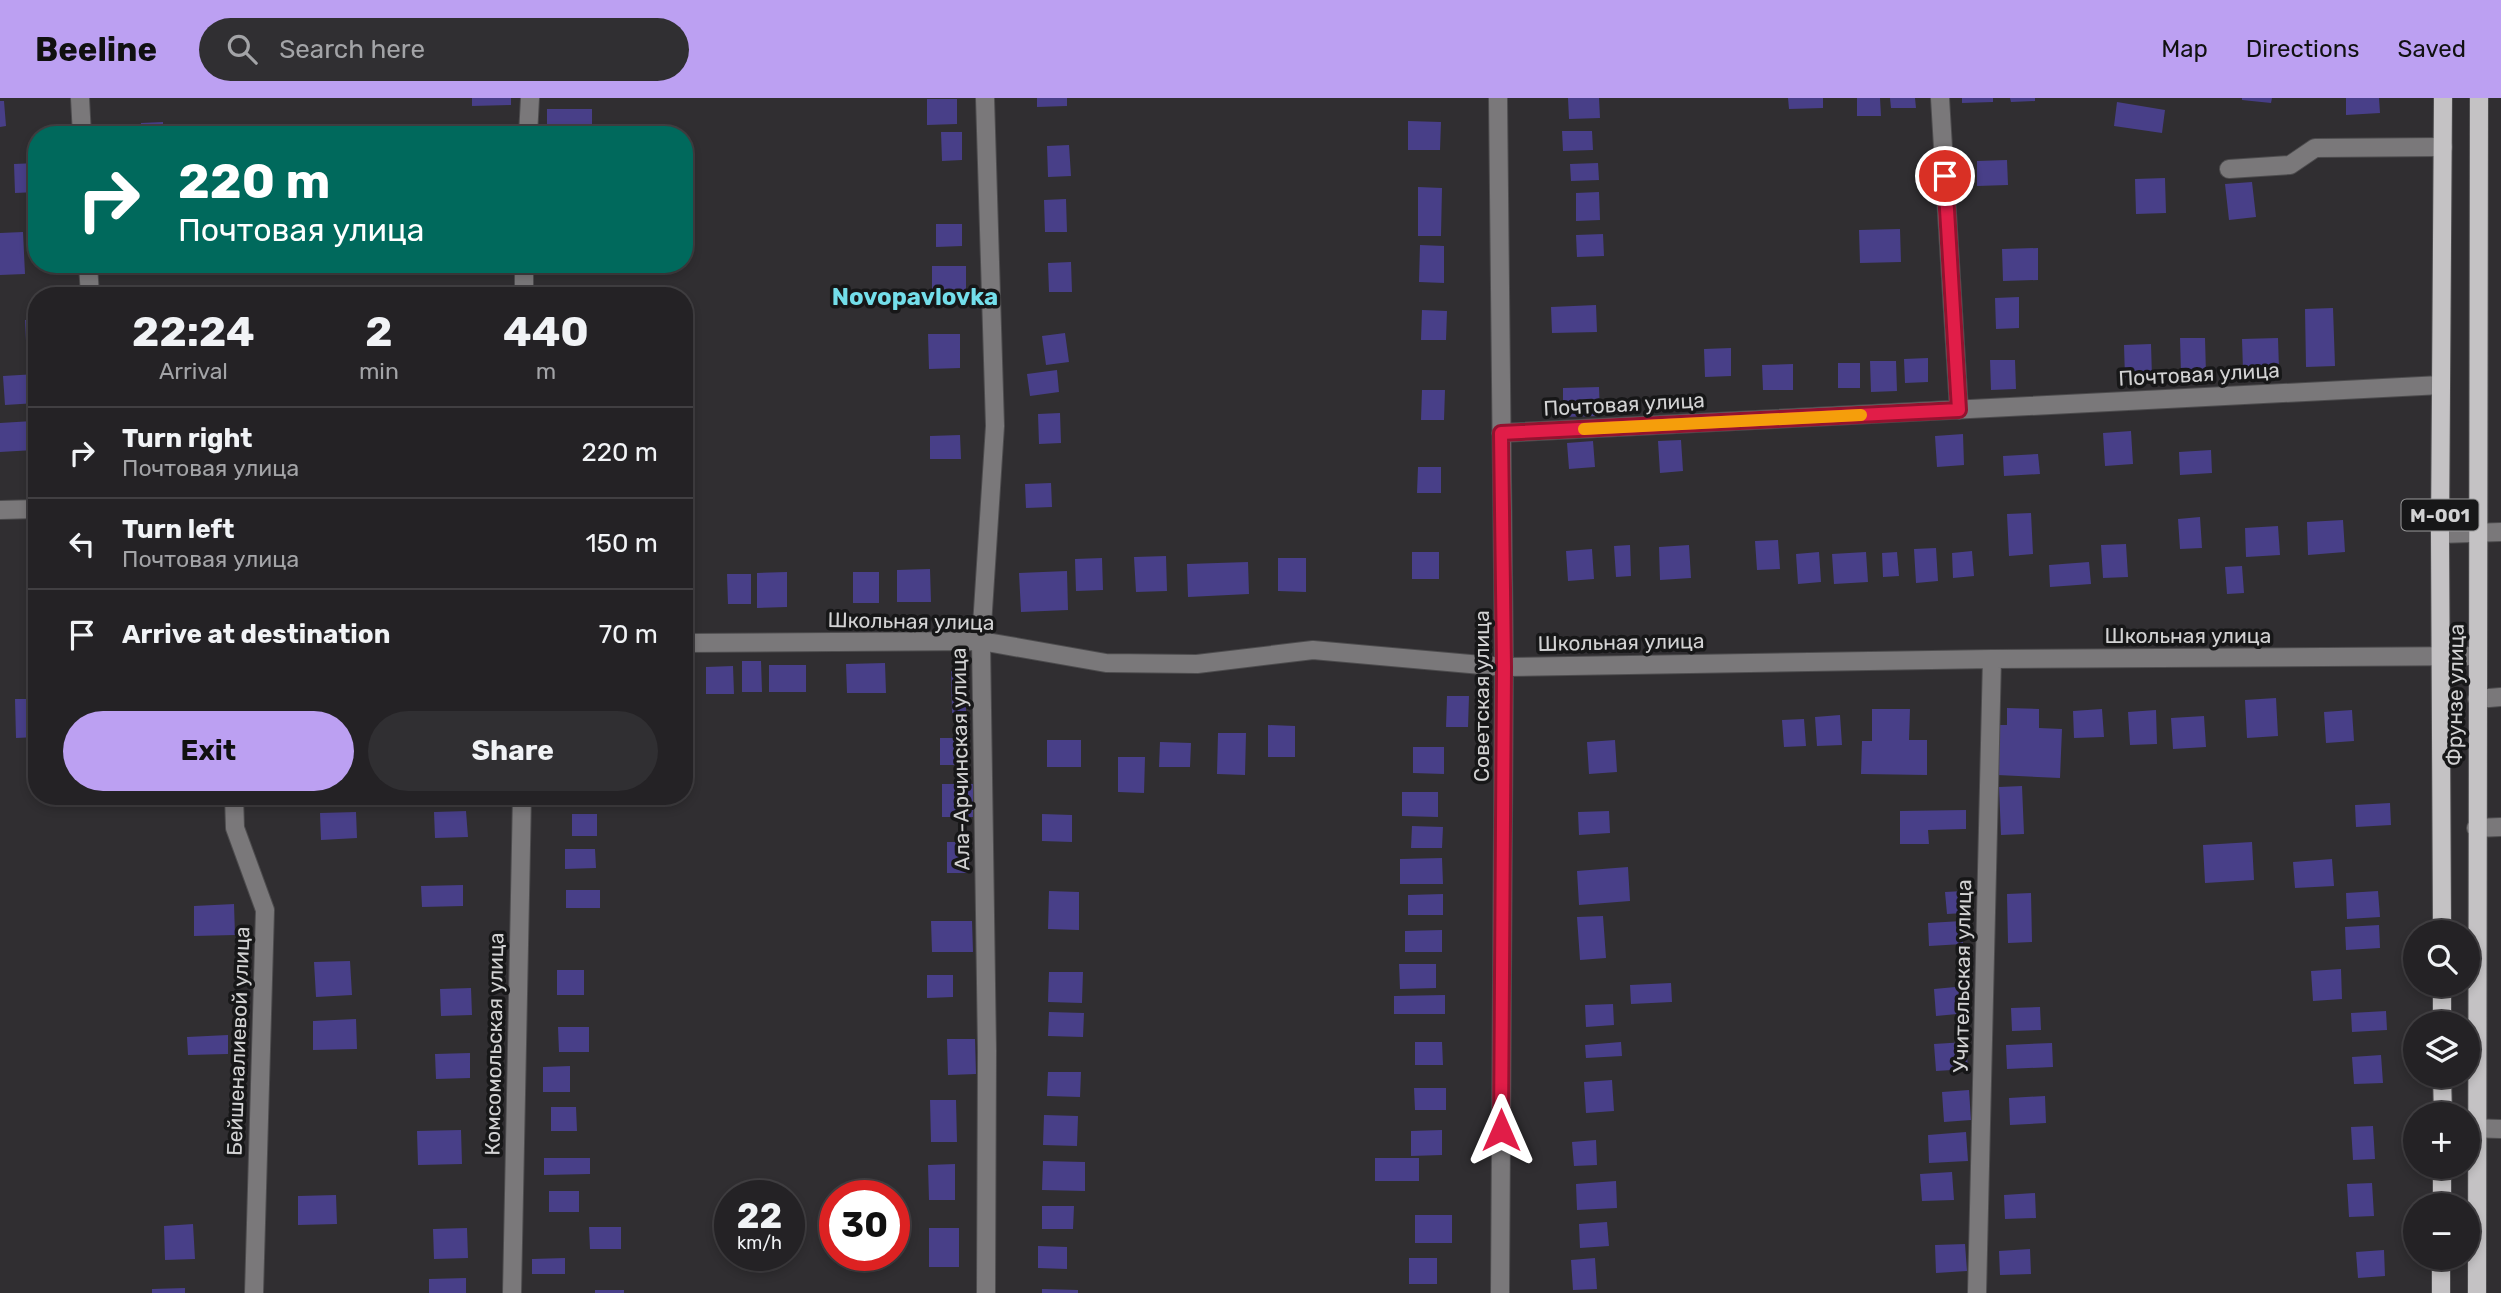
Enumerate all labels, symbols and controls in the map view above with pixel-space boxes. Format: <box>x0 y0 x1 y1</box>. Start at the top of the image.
search box <box>199 18 689 81</box>
text: Beeline <box>35 30 157 69</box>
icon: search <box>223 30 261 68</box>
text: Search here <box>279 34 425 65</box>
text: Map <box>2161 35 2208 63</box>
text: Directions <box>2246 35 2359 63</box>
text: Saved <box>2397 35 2466 63</box>
pin <box>1915 146 1975 206</box>
text: 220 m <box>178 152 330 210</box>
icon: right <box>63 154 154 245</box>
icon: arrive <box>1926 157 1964 195</box>
text: Почтовая улица <box>178 211 425 249</box>
district label: Novopavlovka <box>832 283 998 311</box>
text: 22:24 <box>132 307 255 357</box>
text: 2 <box>365 307 393 357</box>
text: 440 <box>503 307 589 357</box>
text: Arrival <box>159 357 228 385</box>
text: min <box>359 357 399 385</box>
text: m <box>536 357 556 385</box>
street label: Почтовая улица <box>2118 357 2280 391</box>
street label: Почтовая улица <box>1543 387 1705 421</box>
text: Turn right <box>122 423 252 454</box>
icon: right <box>63 434 101 472</box>
text: 220 m <box>581 437 658 468</box>
text: Почтовая улица <box>122 454 299 482</box>
road number: M-001 <box>2402 500 2478 530</box>
text: Turn left <box>122 514 234 545</box>
icon: left <box>63 525 101 563</box>
text: 150 m <box>585 528 658 559</box>
text: Почтовая улица <box>122 545 299 573</box>
street label: Школьная улица <box>827 607 995 635</box>
street label: Советская улица <box>1469 610 1494 782</box>
icon: arrive <box>63 616 101 654</box>
text: Arrive at destination <box>122 619 390 650</box>
text: 70 m <box>599 619 658 650</box>
street label: Школьная улица <box>2105 623 2271 648</box>
street label: Фрунзе улица <box>2441 624 2469 766</box>
street label: Школьная улица <box>1537 628 1705 656</box>
street label: Ала-Арчинская улица <box>946 647 974 871</box>
button: Exit <box>63 711 354 791</box>
button: Share <box>368 711 658 791</box>
street label: Учительская улица <box>1948 879 1976 1073</box>
map controls <box>2403 920 2480 1270</box>
button: search <box>2403 920 2480 997</box>
street label: Бейшеналиевой улица <box>222 926 254 1156</box>
street label: Комсомольская улица <box>480 932 508 1156</box>
button: layers <box>2403 1011 2480 1088</box>
position arrow <box>1464 1093 1538 1167</box>
button: + <box>2403 1102 2480 1179</box>
speed limit sign: 30 <box>819 1180 910 1271</box>
button: − <box>2403 1193 2480 1270</box>
text: 22 <box>737 1195 782 1237</box>
text: km/h <box>737 1232 782 1254</box>

